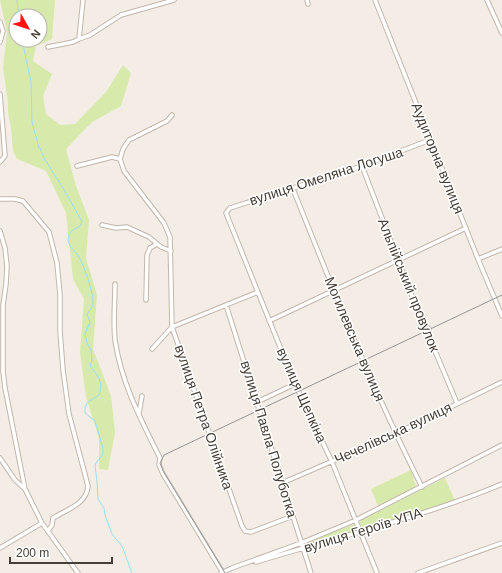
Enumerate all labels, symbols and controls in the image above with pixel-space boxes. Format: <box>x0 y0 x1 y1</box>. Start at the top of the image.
north arrow <box>8 8 48 48</box>
text: N <box>29 27 43 41</box>
street label: Аудиторна вулиця <box>408 100 468 216</box>
street label: вулиця Омеляна Логуша <box>247 144 405 208</box>
street label: Альпійський провулок <box>375 216 443 355</box>
street label: Могилевська вулиця <box>322 274 388 404</box>
street label: вулиця Петра Олійника <box>172 342 236 492</box>
street label: вулиця Щепкіна <box>274 345 330 445</box>
street label: вулиця Павла Полуботка <box>238 359 301 520</box>
street label: Чечелівська вулиця <box>332 399 454 467</box>
street label: вулиця Героїв УПА <box>302 504 425 556</box>
scale bar <box>10 539 112 565</box>
text: 200 m <box>16 546 49 560</box>

